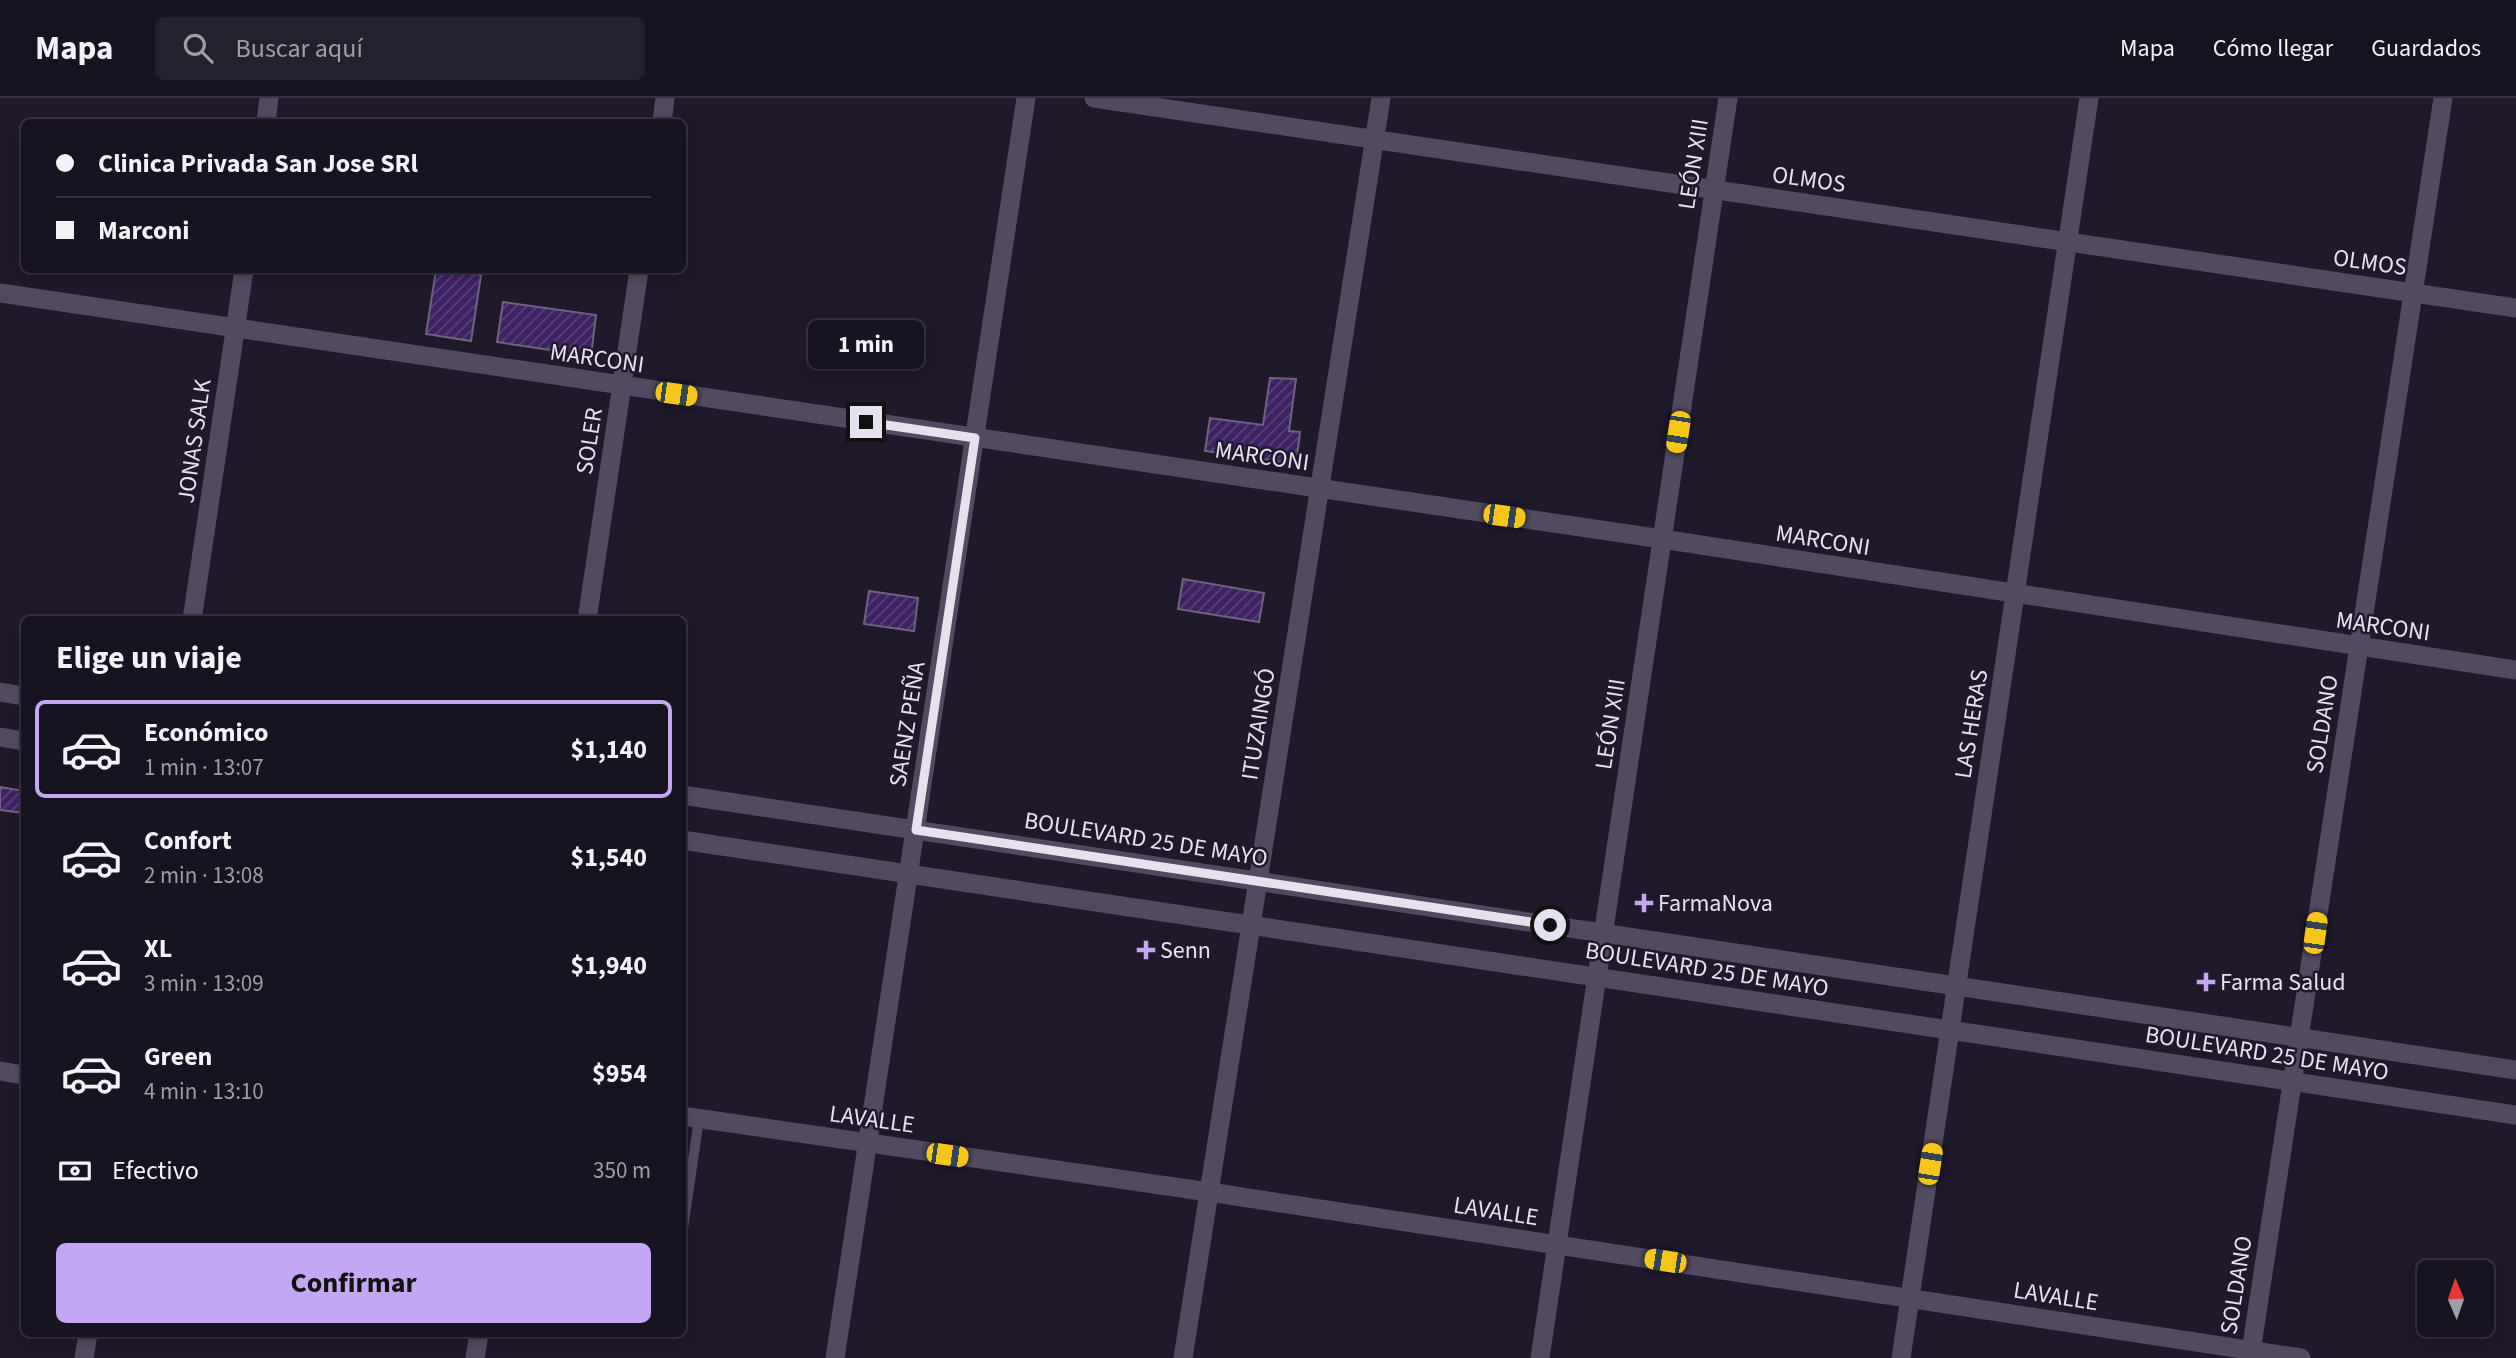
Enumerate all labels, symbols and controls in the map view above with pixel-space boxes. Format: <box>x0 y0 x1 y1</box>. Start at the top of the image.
search box <box>155 17 645 80</box>
text: Mapa <box>35 25 113 72</box>
icon: search <box>179 29 217 67</box>
text: Buscar aquí <box>235 30 363 67</box>
text: Mapa <box>2120 31 2175 66</box>
text: Cómo llegar <box>2213 31 2333 66</box>
text: Guardados <box>2371 31 2481 66</box>
street label: LEÓN XIII <box>1669 116 1718 212</box>
text: Clinica Privada San Jose SRl <box>98 145 418 182</box>
street label: OLMOS <box>1770 157 1848 202</box>
text: Marconi <box>98 212 190 249</box>
street label: OLMOS <box>2331 240 2409 285</box>
callout: 1 min <box>808 320 924 370</box>
text: 1 min <box>838 328 894 361</box>
street label: MARCONI <box>547 335 646 382</box>
street label: JONAS SALK <box>168 377 221 505</box>
car <box>654 381 699 407</box>
street label: SOLER <box>567 405 612 477</box>
route end <box>850 406 882 438</box>
car <box>1665 410 1692 454</box>
street label: MARCONI <box>1212 433 1311 480</box>
car <box>1482 503 1527 529</box>
street label: MARCONI <box>1773 516 1873 565</box>
street label: MARCONI <box>2333 603 2432 650</box>
text: Elige un viaje <box>56 635 242 681</box>
street label: SAENZ PEÑA <box>880 659 935 789</box>
street label: ITUZAINGÓ <box>1232 666 1285 783</box>
street label: LAS HERAS <box>1946 667 1997 781</box>
street label: SOLDANO <box>2297 672 2348 776</box>
street label: LEÓN XIII <box>1586 676 1635 772</box>
text: Económico <box>144 714 269 751</box>
icon: car <box>60 718 123 781</box>
text: $1,140 <box>571 731 647 768</box>
text: 1 min · 13:07 <box>144 751 264 784</box>
street label: BOULEVARD 25 DE MAYO <box>1022 803 1270 876</box>
text: Confort <box>144 822 232 859</box>
icon: car <box>60 826 123 889</box>
text: $1,540 <box>571 839 647 876</box>
text: 2 min · 13:08 <box>144 859 264 892</box>
place label: FarmaNova <box>1658 886 1773 921</box>
marker: FarmaNova <box>1636 895 1652 911</box>
route start <box>1534 909 1566 941</box>
car <box>2302 911 2329 955</box>
text: XL <box>144 930 172 967</box>
place label: Senn <box>1160 933 1211 968</box>
street label: BOULEVARD 25 DE MAYO <box>1583 933 1831 1006</box>
icon: car <box>60 934 123 997</box>
marker: Senn <box>1138 942 1154 958</box>
text: $1,940 <box>571 947 647 984</box>
place label: Farma Salud <box>2220 965 2346 1000</box>
text: 3 min · 13:09 <box>144 967 264 1000</box>
marker: Farma Salud <box>2198 974 2214 990</box>
street label: BOULEVARD 25 DE MAYO <box>2143 1017 2391 1090</box>
text: Green <box>144 1038 212 1075</box>
icon: car <box>60 1042 123 1105</box>
text: $954 <box>592 1055 647 1092</box>
text: 4 min · 13:10 <box>144 1075 264 1108</box>
street label: LAVALLE <box>827 1096 917 1143</box>
car <box>925 1142 970 1168</box>
car <box>1917 1142 1944 1186</box>
icon: cash <box>56 1152 94 1190</box>
text: Efectivo <box>112 1152 199 1189</box>
text: 350 m <box>593 1154 651 1187</box>
street label: LAVALLE <box>1451 1188 1541 1235</box>
street label: SOLDANO <box>2211 1233 2262 1337</box>
button: Confirmar <box>56 1243 651 1323</box>
car <box>1643 1247 1688 1275</box>
north arrow <box>2417 1260 2494 1337</box>
map controls <box>2417 1260 2494 1337</box>
street label: LAVALLE <box>2011 1273 2101 1320</box>

